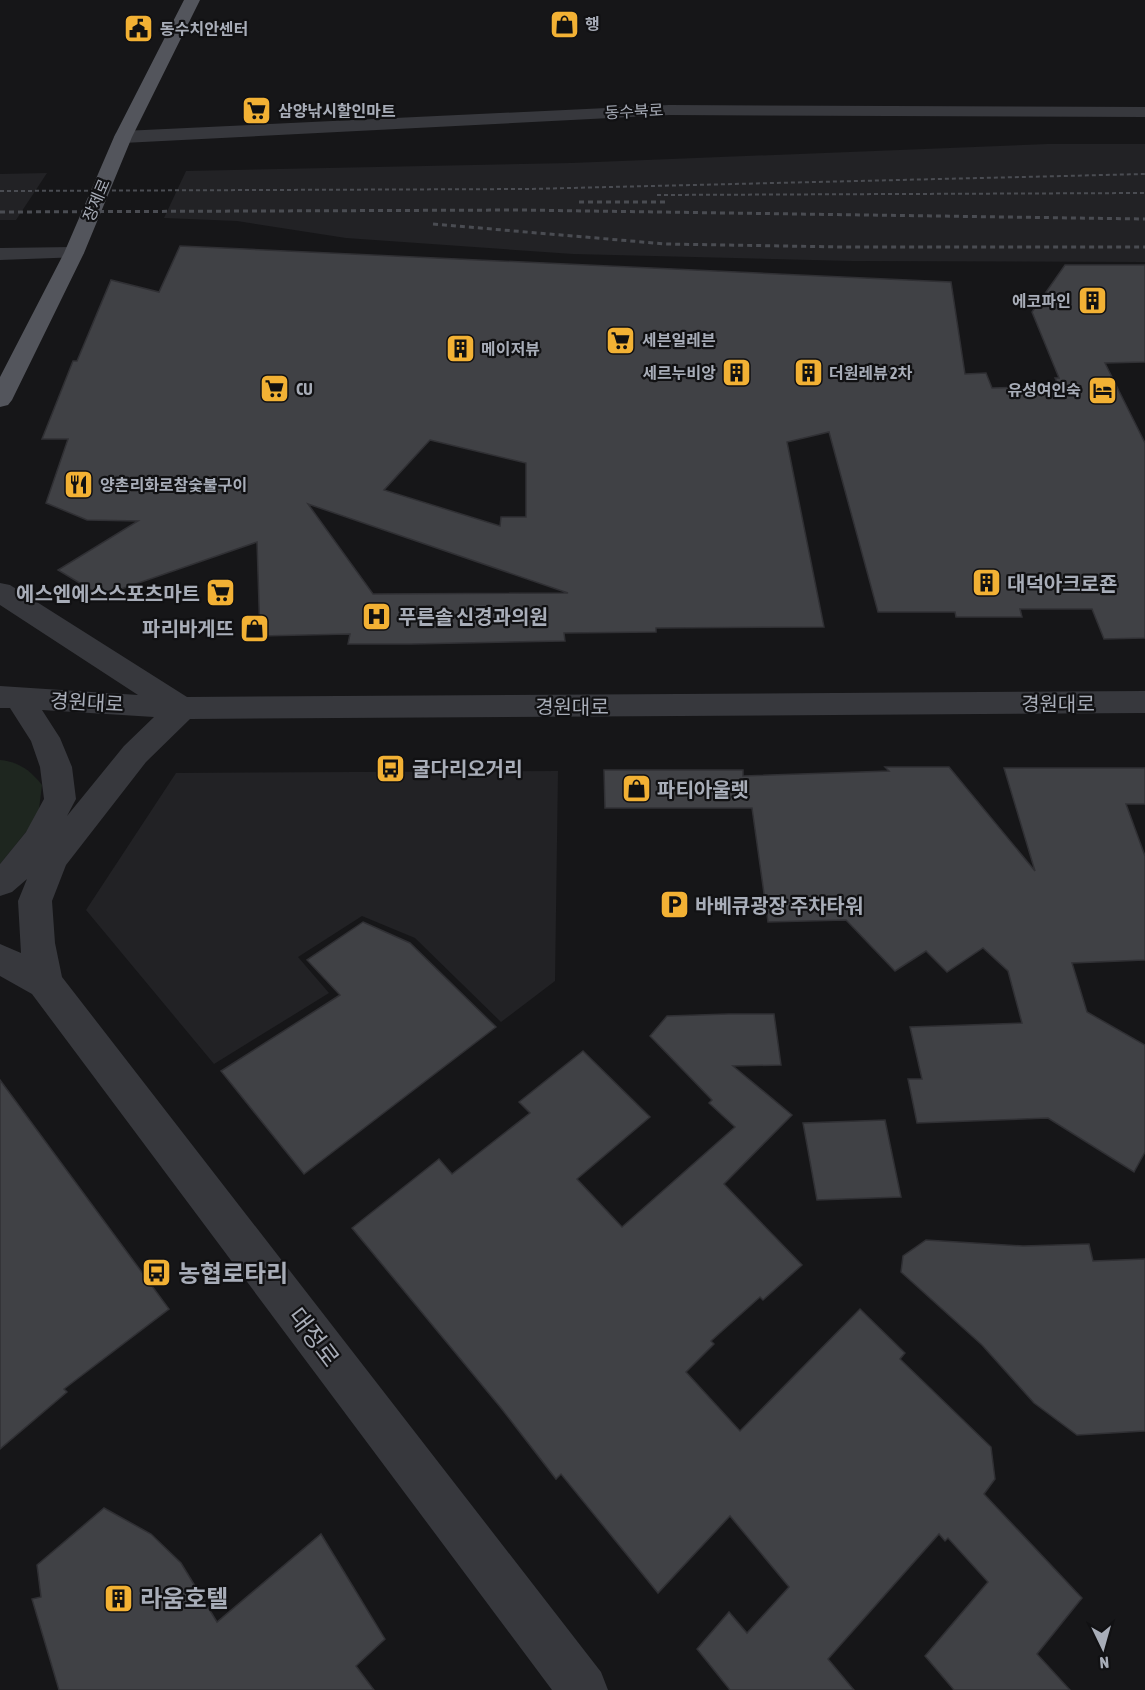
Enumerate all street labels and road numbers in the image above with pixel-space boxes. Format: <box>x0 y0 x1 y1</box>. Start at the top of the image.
street label: 동수북로 <box>604 100 664 122</box>
street label: 장제로 <box>79 176 113 224</box>
street label: 경원대로 <box>50 689 124 715</box>
street label: 경원대로 <box>1021 692 1095 715</box>
street label: 경원대로 <box>535 695 609 718</box>
street label: 대정로 <box>283 1302 345 1372</box>

